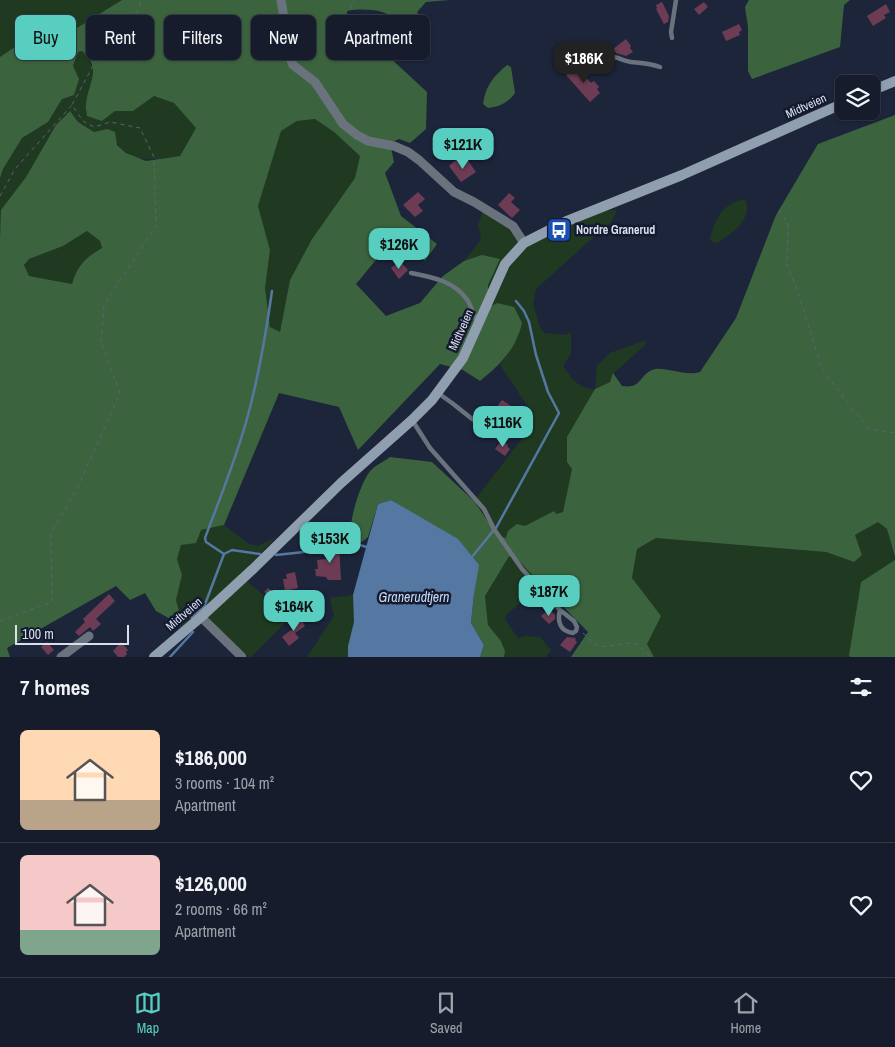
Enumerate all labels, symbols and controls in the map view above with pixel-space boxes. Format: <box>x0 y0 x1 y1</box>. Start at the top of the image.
chip: Buy <box>15 15 76 60</box>
chip: Rent <box>86 15 154 60</box>
chip: Filters <box>164 15 241 60</box>
chip: New <box>251 15 316 60</box>
chip: Apartment <box>326 15 430 60</box>
pin: $186K <box>549 42 619 84</box>
text: $186K <box>565 47 603 69</box>
map controls <box>835 75 880 120</box>
button: layers <box>835 75 880 120</box>
street label: Midtveien <box>783 90 829 122</box>
pin: $121K <box>428 128 498 170</box>
text: $121K <box>444 133 482 155</box>
bus stop icon: Nordre Granerud <box>546 217 572 243</box>
place label: Nordre Granerud <box>576 222 655 238</box>
pin: $126K <box>364 228 434 270</box>
text: $126K <box>380 233 418 255</box>
street label: Midtveien <box>445 307 477 353</box>
pin: $116K <box>468 406 538 448</box>
text: $116K <box>484 411 522 433</box>
pin: $153K <box>295 522 365 564</box>
text: $153K <box>311 527 349 549</box>
pin: $187K <box>514 574 584 617</box>
text: $187K <box>530 580 568 602</box>
water label: Granerudtjern <box>379 588 449 606</box>
pin: $164K <box>259 590 329 632</box>
street label: Midtveien <box>162 594 206 634</box>
text: $164K <box>275 595 313 617</box>
scale bar <box>15 622 129 645</box>
text: 100 m <box>22 625 54 643</box>
text: 7 homes <box>20 673 90 702</box>
icon: filters <box>847 673 875 701</box>
text: $186,000 <box>175 743 247 772</box>
icon: home <box>60 750 120 810</box>
icon: heart <box>847 766 875 794</box>
text: 3 rooms · 104 m² <box>175 772 274 794</box>
text: Apartment <box>175 794 236 816</box>
text: $126,000 <box>175 869 247 898</box>
icon: home <box>60 875 120 935</box>
icon: heart <box>847 891 875 919</box>
text: 2 rooms · 66 m² <box>175 898 267 920</box>
text: Apartment <box>175 920 236 942</box>
tab: Map <box>134 989 162 1037</box>
tab: Saved <box>430 989 462 1037</box>
tab: Home <box>730 989 761 1037</box>

